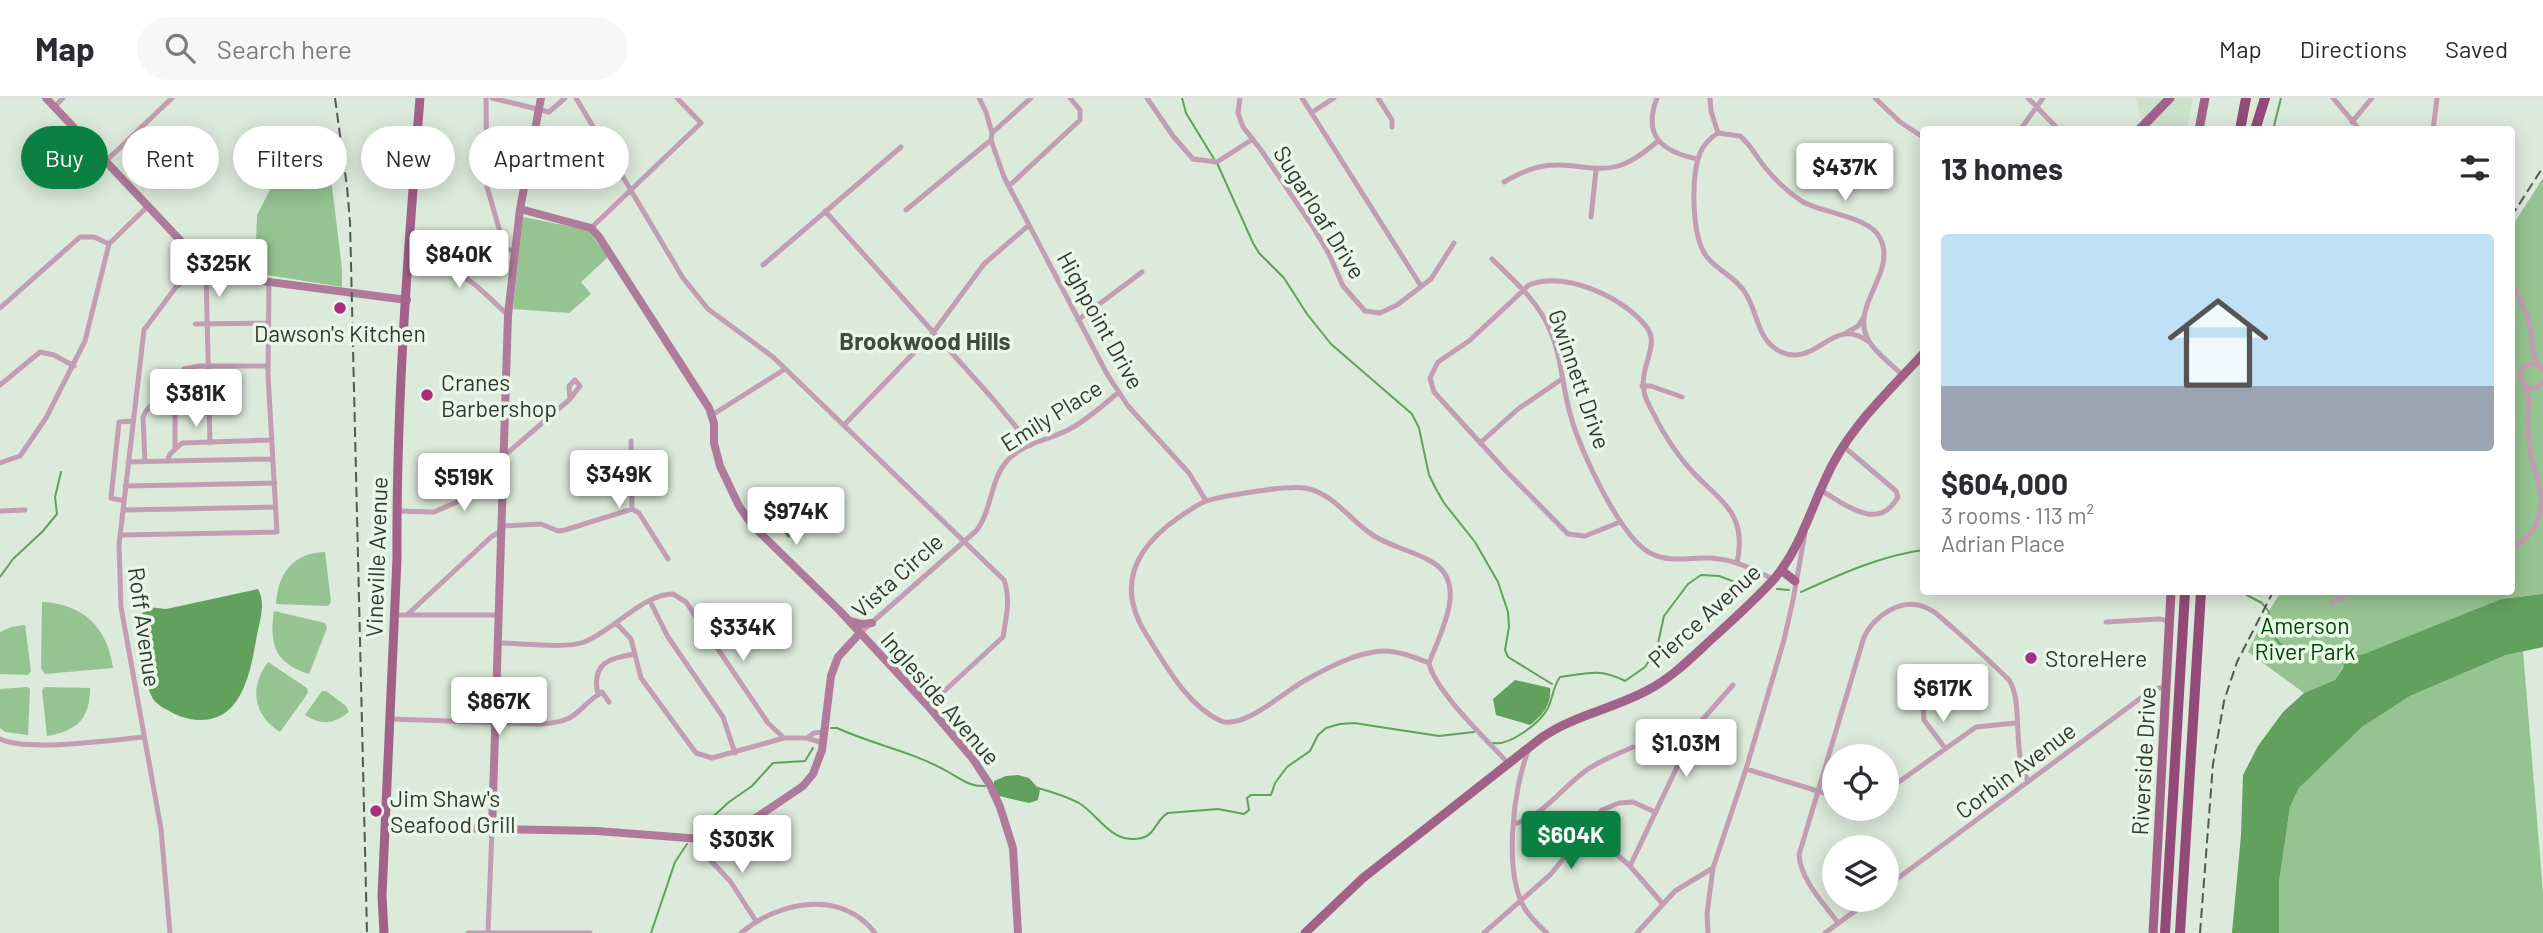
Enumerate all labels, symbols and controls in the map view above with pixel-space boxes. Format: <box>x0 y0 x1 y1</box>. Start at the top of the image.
search box <box>137 17 627 80</box>
text: Map <box>35 28 95 68</box>
icon: search <box>161 29 199 67</box>
text: Search here <box>217 33 352 64</box>
text: Map <box>2219 34 2262 63</box>
text: Directions <box>2300 34 2407 63</box>
text: Saved <box>2445 34 2508 63</box>
chip: Buy <box>21 126 108 189</box>
chip: Rent <box>122 126 219 189</box>
chip: Filters <box>233 126 347 189</box>
chip: New <box>361 126 455 189</box>
chip: Apartment <box>469 126 629 189</box>
street label: Sugarloaf Drive <box>1268 140 1372 284</box>
pin: $437K <box>1796 144 1894 203</box>
icon: filters <box>2456 149 2494 187</box>
text: 13 homes <box>1941 150 2063 186</box>
text: $437K <box>1812 152 1878 180</box>
pin: $840K <box>410 230 508 290</box>
text: $840K <box>425 239 493 267</box>
pin: $325K <box>170 240 268 299</box>
street label: Highpoint Drive <box>1052 246 1150 394</box>
text: $325K <box>186 248 252 276</box>
icon: home <box>2155 280 2281 406</box>
marker: Dawson's Kitchen <box>332 300 348 316</box>
street label: Gwinnett Drive <box>1543 305 1617 453</box>
place label: Dawson's Kitchen <box>254 319 426 347</box>
district label: Brookwood Hills <box>839 326 1011 355</box>
place label: Cranes Barbershop <box>441 368 557 422</box>
pin: $381K <box>147 370 245 429</box>
street label: Emily Place <box>995 373 1107 457</box>
text: $381K <box>166 378 226 406</box>
marker: Cranes Barbershop <box>419 387 435 403</box>
pin: $349K <box>570 450 668 510</box>
pin: $519K <box>415 454 513 513</box>
text: $349K <box>586 459 652 487</box>
text: $519K <box>434 462 494 490</box>
text: $604,000 <box>1941 465 2068 501</box>
street label: Vineville Avenue <box>359 476 393 638</box>
pin: $974K <box>747 488 845 547</box>
text: $974K <box>763 496 829 524</box>
text: 3 rooms · 113 m² <box>1941 501 2094 529</box>
street label: Vista Circle <box>846 527 948 623</box>
text: Adrian Place <box>1941 529 2065 557</box>
street label: Pierce Avenue <box>1642 557 1766 673</box>
street label: Roff Avenue <box>123 565 167 689</box>
pin: $334K <box>694 603 792 663</box>
park label: Amerson River Park <box>2255 611 2355 665</box>
text: $334K <box>710 612 776 640</box>
street label: Ingleside Avenue <box>876 626 1006 770</box>
place label: StoreHere <box>2045 644 2147 672</box>
marker: StoreHere <box>2023 650 2039 666</box>
pin: $617K <box>1894 664 1992 724</box>
text: $617K <box>1913 673 1973 701</box>
pin: $867K <box>450 678 548 737</box>
text: $867K <box>467 686 531 714</box>
street label: Riverside Drive <box>2125 686 2161 836</box>
street label: Corbin Avenue <box>1949 716 2081 824</box>
pin: $1.03M <box>1629 720 1743 779</box>
text: $1.03M <box>1652 728 1720 756</box>
map controls <box>1822 744 1899 912</box>
button: locate <box>1822 744 1899 821</box>
place label: Jim Shaw's Seafood Grill <box>390 784 516 838</box>
marker: Jim Shaw's Seafood Grill <box>368 803 384 819</box>
pin: $604K <box>1522 812 1620 871</box>
pin: $303K <box>693 816 791 875</box>
text: $604K <box>1538 820 1604 848</box>
text: $303K <box>709 824 775 852</box>
button: layers <box>1822 835 1899 912</box>

